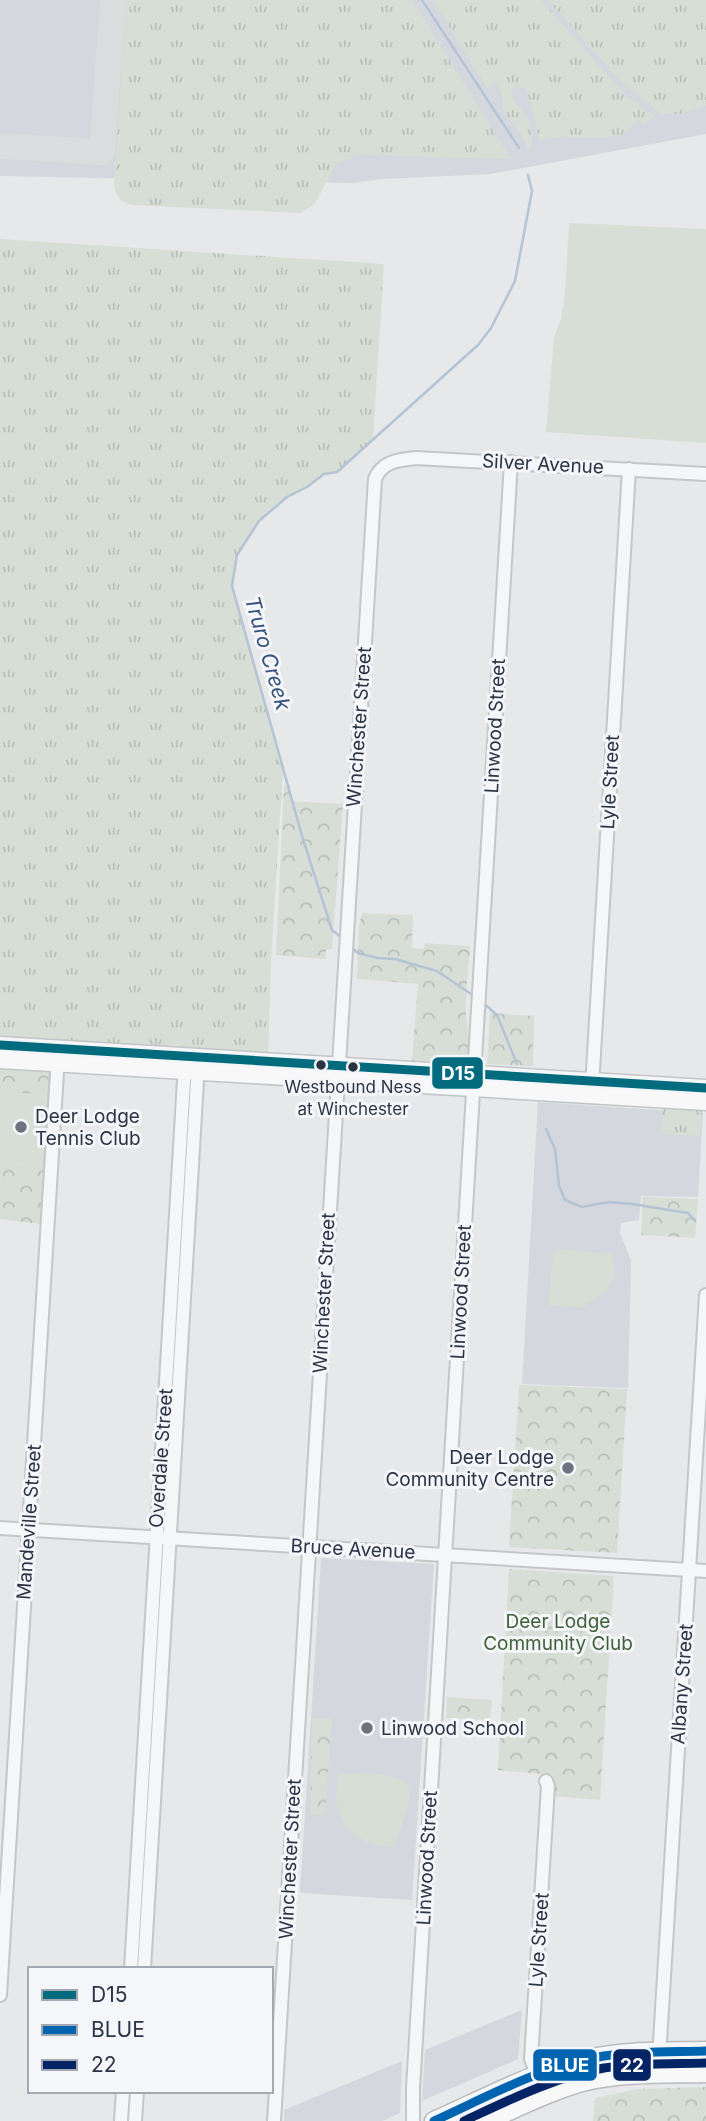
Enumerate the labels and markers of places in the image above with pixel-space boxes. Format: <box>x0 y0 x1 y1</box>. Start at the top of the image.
unlabelled marker <box>314 1058 328 1072</box>
marker: Westbound Ness at Winchester <box>346 1060 360 1074</box>
place label: Westbound Ness at Winchester <box>285 1077 421 1119</box>
place label: Deer Lodge Tennis Club <box>35 1105 141 1150</box>
marker: Deer Lodge Tennis Club <box>13 1119 29 1135</box>
place label: Deer Lodge Community Centre <box>385 1446 554 1491</box>
marker: Deer Lodge Community Centre <box>560 1460 576 1476</box>
place label: Linwood School <box>381 1717 524 1740</box>
marker: Linwood School <box>359 1720 375 1736</box>

